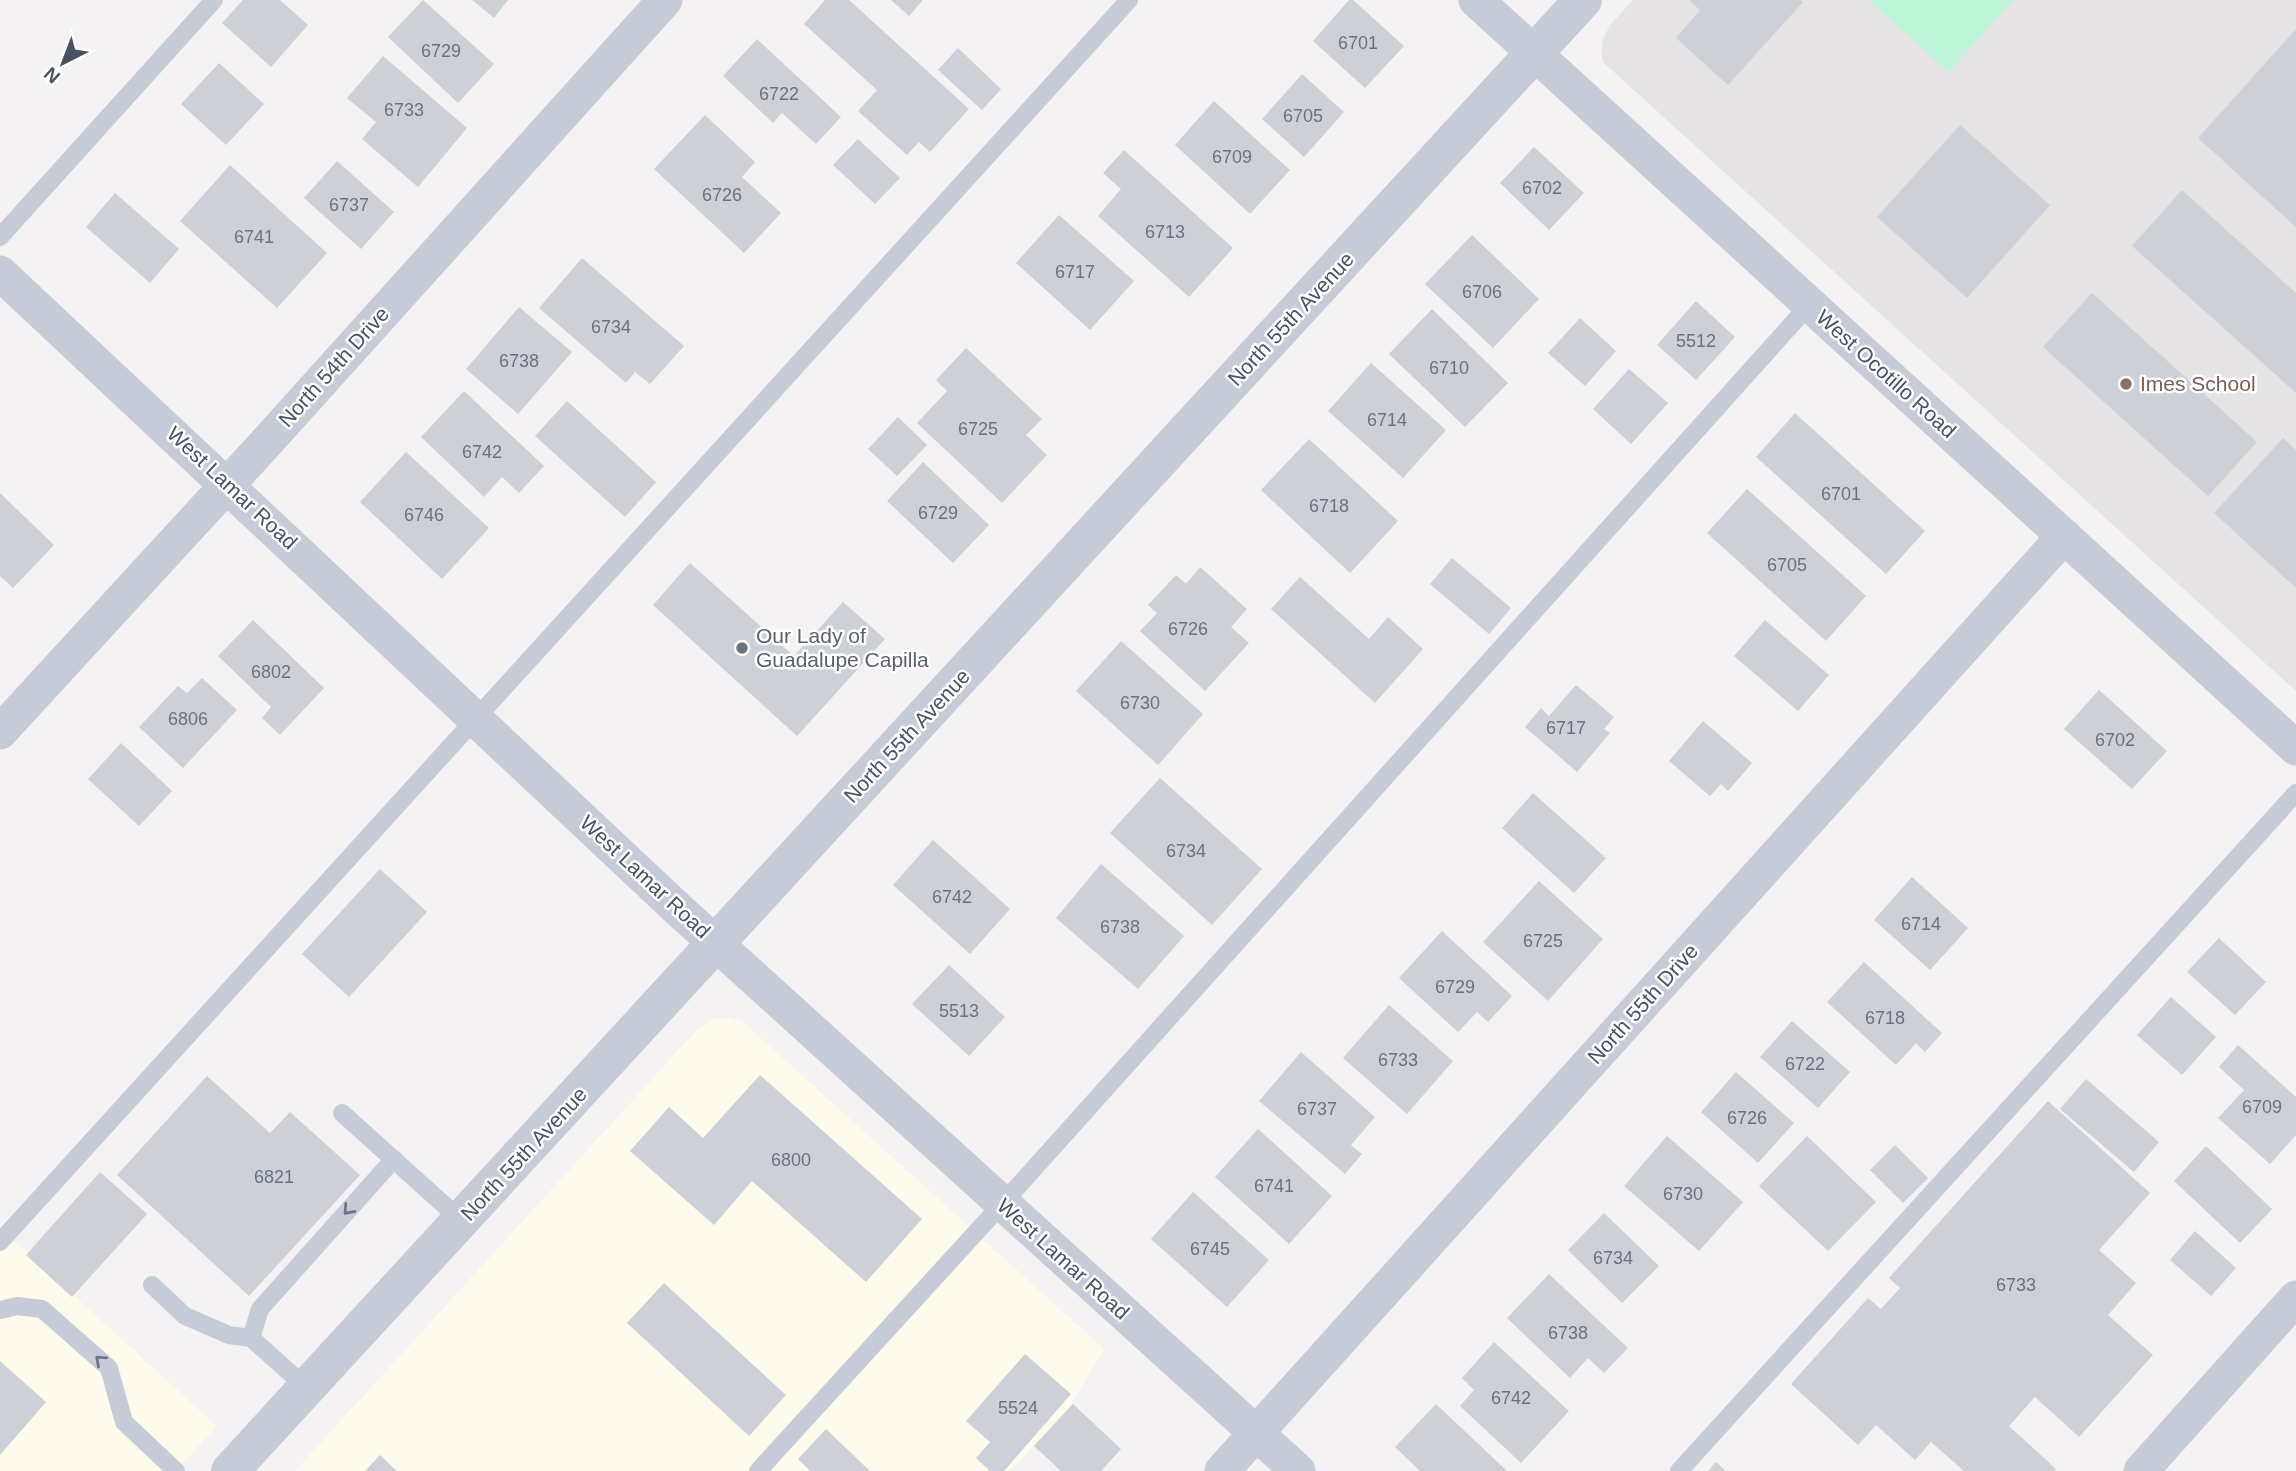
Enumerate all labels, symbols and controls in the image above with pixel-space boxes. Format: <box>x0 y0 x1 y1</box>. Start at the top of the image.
north arrow <box>28 28 98 98</box>
house number: 6701 <box>1338 33 1378 53</box>
house number: 6729 <box>421 41 461 61</box>
text: N <box>40 63 64 88</box>
house number: 6722 <box>759 84 799 104</box>
house number: 6733 <box>384 100 424 120</box>
house number: 6705 <box>1283 106 1323 126</box>
house number: 6709 <box>1212 147 1252 167</box>
house number: 6702 <box>1522 178 1562 198</box>
house number: 6726 <box>702 185 742 205</box>
house number: 6737 <box>329 195 369 215</box>
house number: 6713 <box>1145 222 1185 242</box>
house number: 6741 <box>234 227 274 247</box>
street label: North 55th Avenue <box>1223 247 1358 390</box>
house number: 6717 <box>1055 262 1095 282</box>
house number: 6706 <box>1462 282 1502 302</box>
street label: North 54th Drive <box>274 302 393 431</box>
street label: West Ocotillo Road <box>1812 305 1961 442</box>
house number: 6734 <box>591 317 631 337</box>
house number: 5512 <box>1676 331 1716 351</box>
house number: 6738 <box>499 351 539 371</box>
house number: 6710 <box>1429 358 1469 378</box>
place label: Imes School <box>2140 372 2256 395</box>
marker: Imes School <box>2118 376 2134 392</box>
house number: 6714 <box>1367 410 1407 430</box>
house number: 6725 <box>958 419 998 439</box>
street label: West Lamar Road <box>163 422 302 554</box>
house number: 6742 <box>462 442 502 462</box>
house number: 6701 <box>1821 484 1861 504</box>
house number: 6718 <box>1309 496 1349 516</box>
house number: 6729 <box>918 503 958 523</box>
house number: 6746 <box>404 505 444 525</box>
house number: 6705 <box>1767 555 1807 575</box>
house number: 6726 <box>1168 619 1208 639</box>
place label: Our Lady of Guadalupe Capilla <box>756 624 929 671</box>
marker: Our Lady of Guadalupe Capilla <box>734 640 750 656</box>
house number: 6802 <box>251 662 291 682</box>
street label: North 55th Avenue <box>839 664 974 807</box>
house number: 6730 <box>1120 693 1160 713</box>
house number: 6806 <box>168 709 208 729</box>
house number: 6717 <box>1546 718 1586 738</box>
house number: 6702 <box>2095 730 2135 750</box>
street label: West Lamar Road <box>576 811 715 943</box>
house number: 6734 <box>1166 841 1206 861</box>
house number: 6742 <box>932 887 972 907</box>
house number: 6714 <box>1901 914 1941 934</box>
house number: 6738 <box>1100 917 1140 937</box>
house number: 6725 <box>1523 931 1563 951</box>
street label: North 55th Drive <box>1583 939 1702 1068</box>
house number: 6729 <box>1435 977 1475 997</box>
house number: 5513 <box>939 1001 979 1021</box>
house number: 6718 <box>1865 1008 1905 1028</box>
house number: 6733 <box>1378 1050 1418 1070</box>
house number: 6722 <box>1785 1054 1825 1074</box>
street label: North 55th Avenue <box>456 1082 591 1225</box>
house number: 6709 <box>2242 1097 2282 1117</box>
house number: 6737 <box>1297 1099 1337 1119</box>
house number: 6726 <box>1727 1108 1767 1128</box>
house number: 6800 <box>771 1150 811 1170</box>
house number: 6821 <box>254 1167 294 1187</box>
house number: 6741 <box>1254 1176 1294 1196</box>
house number: 6730 <box>1663 1184 1703 1204</box>
street label: West Lamar Road <box>993 1194 1134 1324</box>
one-way arrow <box>344 1202 356 1215</box>
house number: 6745 <box>1190 1239 1230 1259</box>
house number: 6734 <box>1593 1248 1633 1268</box>
house number: 6733 <box>1996 1275 2036 1295</box>
house number: 6738 <box>1548 1323 1588 1343</box>
one-way arrow <box>95 1356 108 1368</box>
house number: 6742 <box>1491 1388 1531 1408</box>
house number: 5524 <box>998 1398 1038 1418</box>

